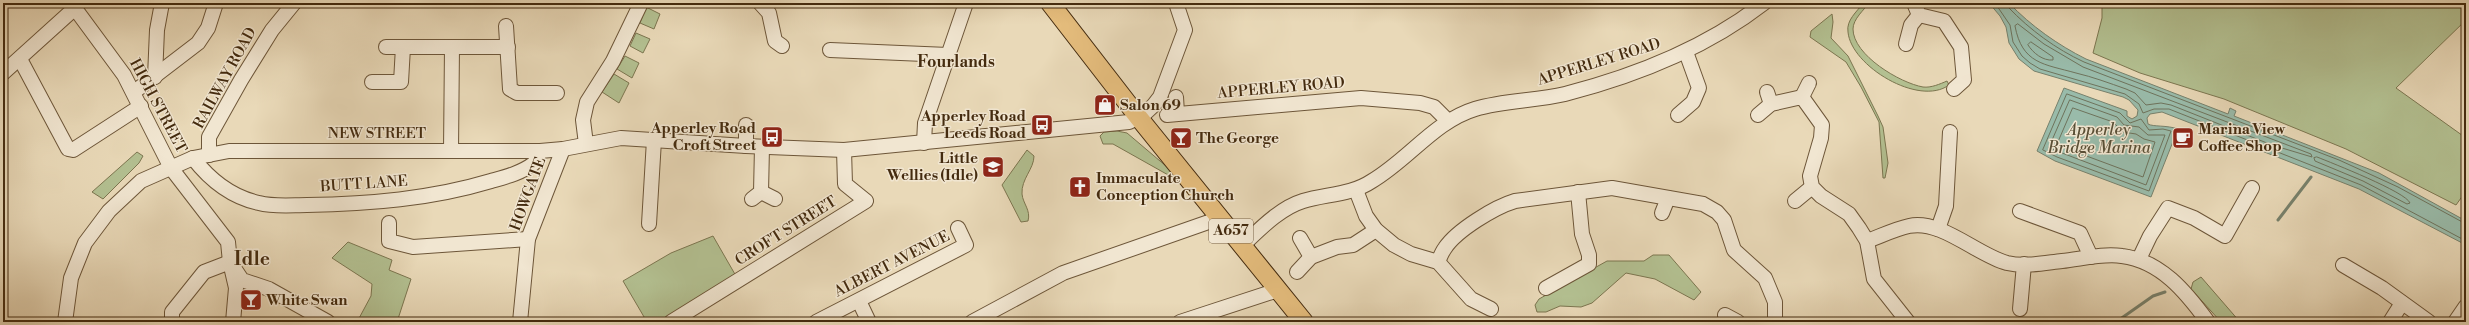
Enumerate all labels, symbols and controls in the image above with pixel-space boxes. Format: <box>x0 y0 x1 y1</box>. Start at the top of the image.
street label: RAILWAY ROAD <box>189 24 261 132</box>
street label: APPERLEY ROAD <box>1534 34 1663 90</box>
district label: Fourlands <box>917 52 995 72</box>
street label: HIGH STREET <box>125 55 191 157</box>
street label: APPERLEY ROAD <box>1215 73 1346 103</box>
shop icon: Salon 69 <box>1092 92 1118 118</box>
place label: Salon 69 <box>1120 96 1181 115</box>
place label: Apperley Road Leeds Road <box>920 107 1027 143</box>
bus stop icon: Apperley Road Leeds Road <box>1029 112 1055 138</box>
place label: Apperley Road Croft Street <box>650 119 757 155</box>
water label: Apperley Bridge Marina <box>2046 120 2151 158</box>
place label: Marina View Coffee Shop <box>2198 120 2286 156</box>
street label: NEW STREET <box>328 124 427 143</box>
bus stop icon: Apperley Road Croft Street <box>759 124 785 150</box>
bar icon: The George <box>1168 125 1194 151</box>
cafe icon: Marina View Coffee Shop <box>2170 125 2196 151</box>
place label: The George <box>1196 129 1279 148</box>
place label: Little Wellies (Idle) <box>886 149 978 185</box>
street label: HOWGATE <box>506 154 550 234</box>
school or university icon: Little Wellies (Idle) <box>980 154 1006 180</box>
place label: Immaculate Conception Church <box>1096 169 1235 205</box>
street label: BUTT LANE <box>319 171 408 197</box>
church icon: Immaculate Conception Church <box>1067 174 1093 200</box>
street label: CROFT STREET <box>732 192 841 270</box>
road number: A657 <box>1209 219 1253 243</box>
street label: ALBERT AVENUE <box>830 227 953 302</box>
district label: Idle <box>234 247 270 271</box>
bar icon: White Swan <box>238 287 264 313</box>
place label: White Swan <box>265 291 348 310</box>

